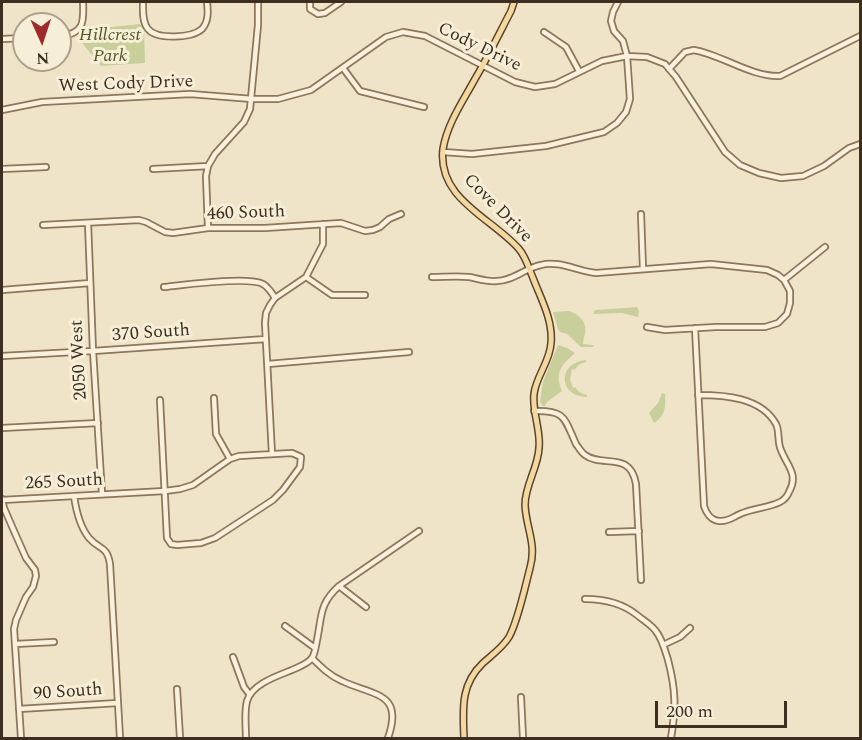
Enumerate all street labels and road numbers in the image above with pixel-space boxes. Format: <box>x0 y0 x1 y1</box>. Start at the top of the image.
street label: Cody Drive <box>434 19 524 77</box>
street label: West Cody Drive <box>58 72 194 98</box>
street label: Cove Drive <box>458 170 536 248</box>
street label: 460 South <box>207 202 285 226</box>
street label: 2050 West <box>67 319 93 401</box>
street label: 370 South <box>111 321 191 347</box>
street label: 265 South <box>24 470 104 496</box>
street label: 90 South <box>33 680 103 706</box>

